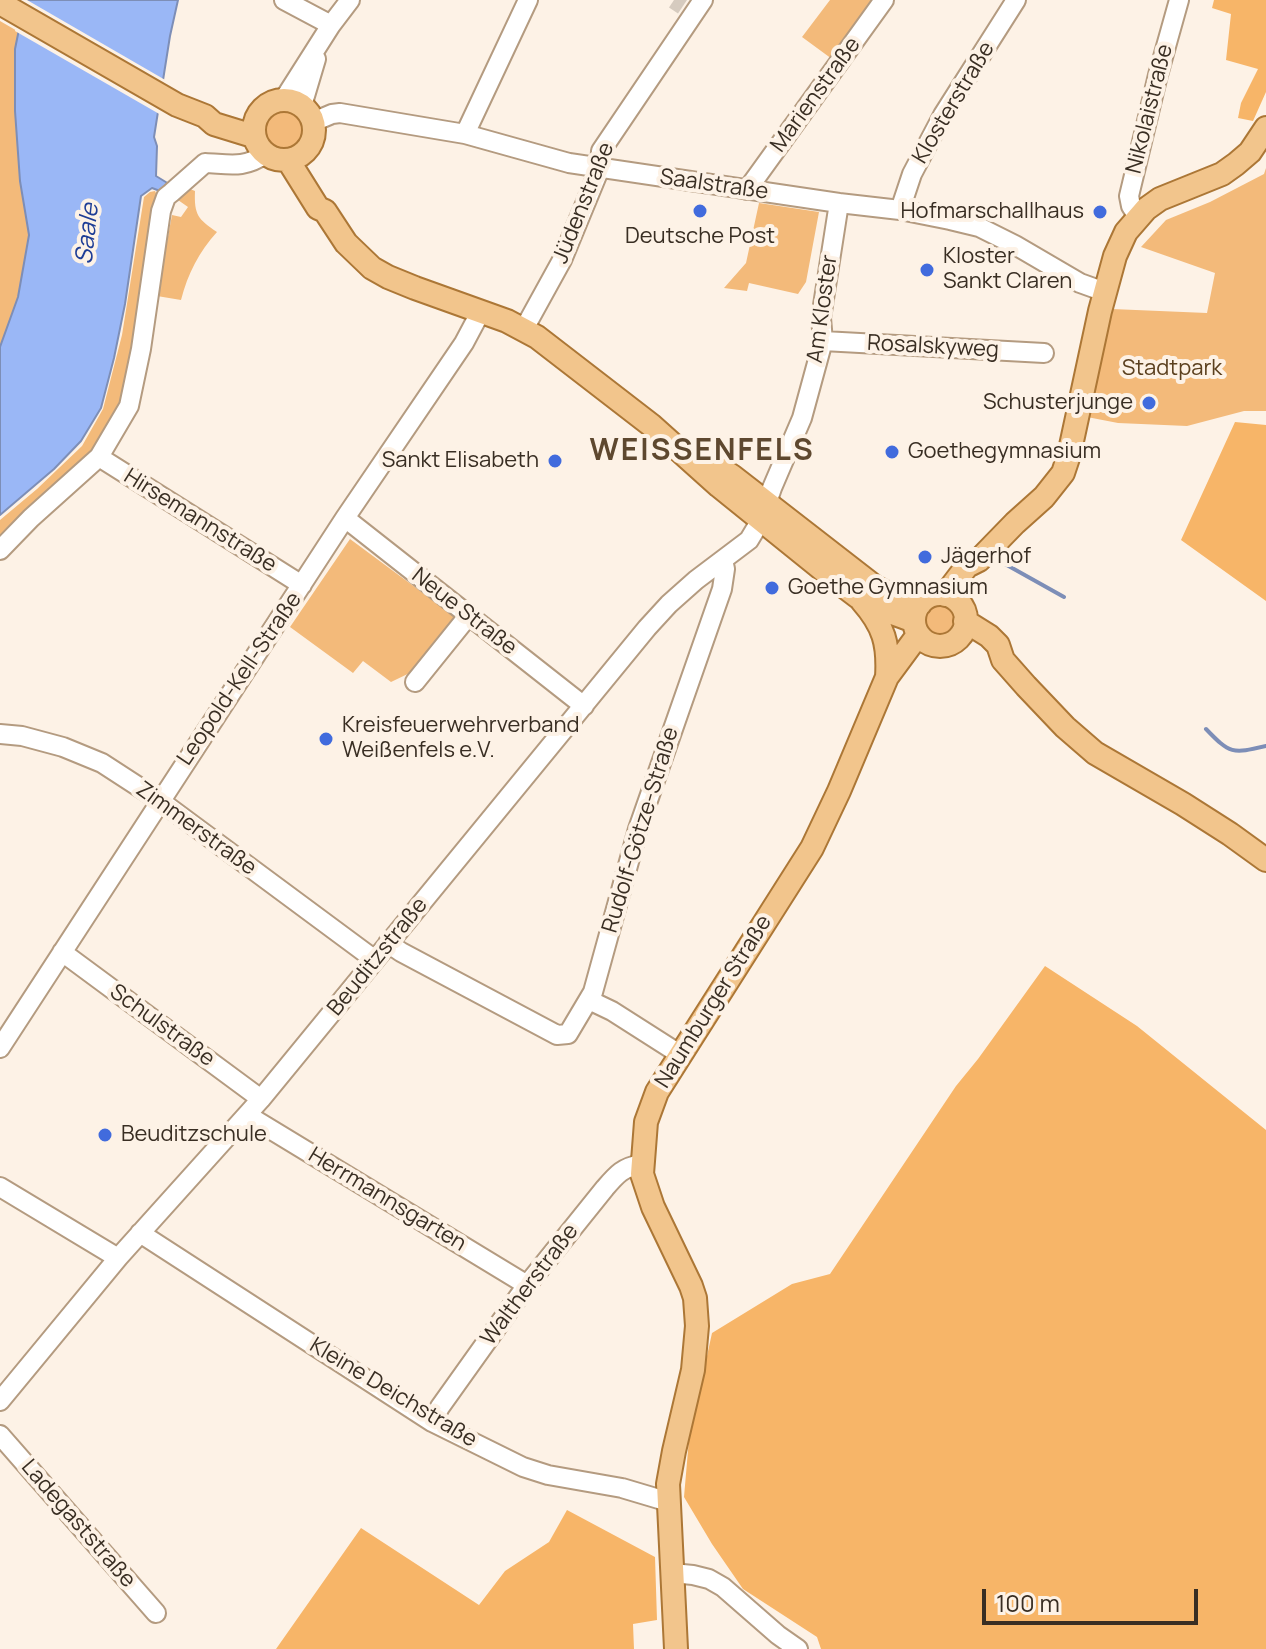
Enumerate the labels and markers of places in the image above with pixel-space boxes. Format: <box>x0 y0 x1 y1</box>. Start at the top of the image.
place label: Hofmarschallhaus <box>901 199 1084 225</box>
marker: Deutsche Post <box>691 202 709 220</box>
marker: Hofmarschallhaus <box>1091 203 1109 221</box>
place label: Deutsche Post <box>625 224 775 250</box>
place label: Kloster Sankt Claren <box>943 244 1072 296</box>
marker: Kloster Sankt Claren <box>918 261 936 279</box>
place label: Schusterjunge <box>983 390 1133 416</box>
marker: Schusterjunge <box>1140 394 1158 412</box>
place label: Goethegymnasium <box>908 439 1101 465</box>
marker: Goethegymnasium <box>883 443 901 461</box>
place label: Sankt Elisabeth <box>382 448 539 474</box>
marker: Sankt Elisabeth <box>546 452 564 470</box>
place label: Jägerhof <box>941 544 1031 570</box>
marker: Jägerhof <box>916 548 934 566</box>
place label: Goethe Gymnasium <box>788 575 988 601</box>
marker: Goethe Gymnasium <box>763 579 781 597</box>
place label: Kreisfeuerwehrverband Weißenfels e.V. <box>342 713 579 764</box>
marker: Kreisfeuerwehrverband Weißenfels e.V. <box>317 730 335 748</box>
place label: Beuditzschule <box>121 1122 267 1148</box>
marker: Beuditzschule <box>96 1126 114 1144</box>

